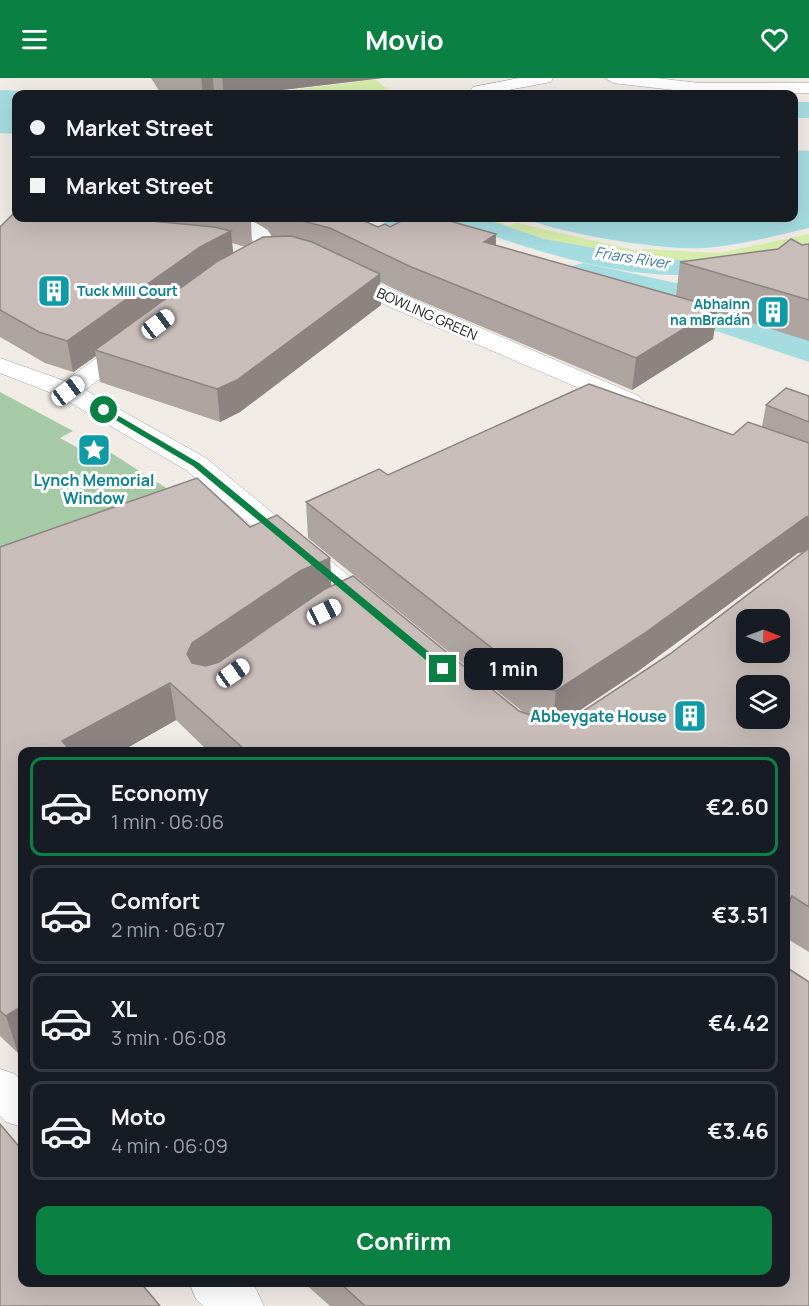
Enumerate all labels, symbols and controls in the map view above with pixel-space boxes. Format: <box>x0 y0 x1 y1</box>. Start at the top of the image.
text: Movio <box>365 21 444 58</box>
icon: menu <box>18 23 51 56</box>
icon: heart <box>758 23 791 56</box>
text: Market Street <box>66 113 214 143</box>
text: Market Street <box>66 171 214 201</box>
water label: Friars River <box>593 241 673 274</box>
building icon: Tuck Mill Court <box>36 273 72 309</box>
place label: Tuck Mill Court <box>77 281 178 300</box>
street label: BOWLING GREEN <box>374 283 481 344</box>
place label: Abhainn na mBradán <box>670 294 750 329</box>
building icon: Abhainn na mBradán <box>755 294 791 330</box>
car <box>138 306 178 342</box>
car <box>48 373 88 409</box>
route start <box>90 396 117 423</box>
place icon: Lynch Memorial Window <box>76 432 112 468</box>
place label: Lynch Memorial Window <box>34 469 154 509</box>
car <box>304 596 344 628</box>
north arrow <box>736 609 790 663</box>
map controls <box>736 609 790 729</box>
callout: 1 min <box>464 648 563 690</box>
car <box>213 655 253 691</box>
route end <box>429 655 456 682</box>
text: 1 min <box>489 655 538 682</box>
button: layers <box>736 675 790 729</box>
building icon: Abbeygate House <box>672 698 708 734</box>
place label: Abbeygate House <box>530 705 667 727</box>
text: Economy <box>111 778 209 808</box>
icon: car <box>39 780 93 834</box>
text: €2.60 <box>706 792 769 822</box>
text: 1 min · 06:06 <box>111 808 224 835</box>
text: Comfort <box>111 886 200 916</box>
icon: car <box>39 888 93 942</box>
text: €3.51 <box>712 900 769 930</box>
text: 2 min · 06:07 <box>111 916 225 943</box>
text: XL <box>111 994 137 1024</box>
icon: car <box>39 996 93 1050</box>
text: €4.42 <box>708 1008 769 1038</box>
text: 3 min · 06:08 <box>111 1024 227 1051</box>
text: Moto <box>111 1102 166 1132</box>
icon: car <box>39 1104 93 1158</box>
text: €3.46 <box>707 1116 769 1146</box>
text: 4 min · 06:09 <box>111 1132 228 1159</box>
button: Confirm <box>36 1206 772 1275</box>

